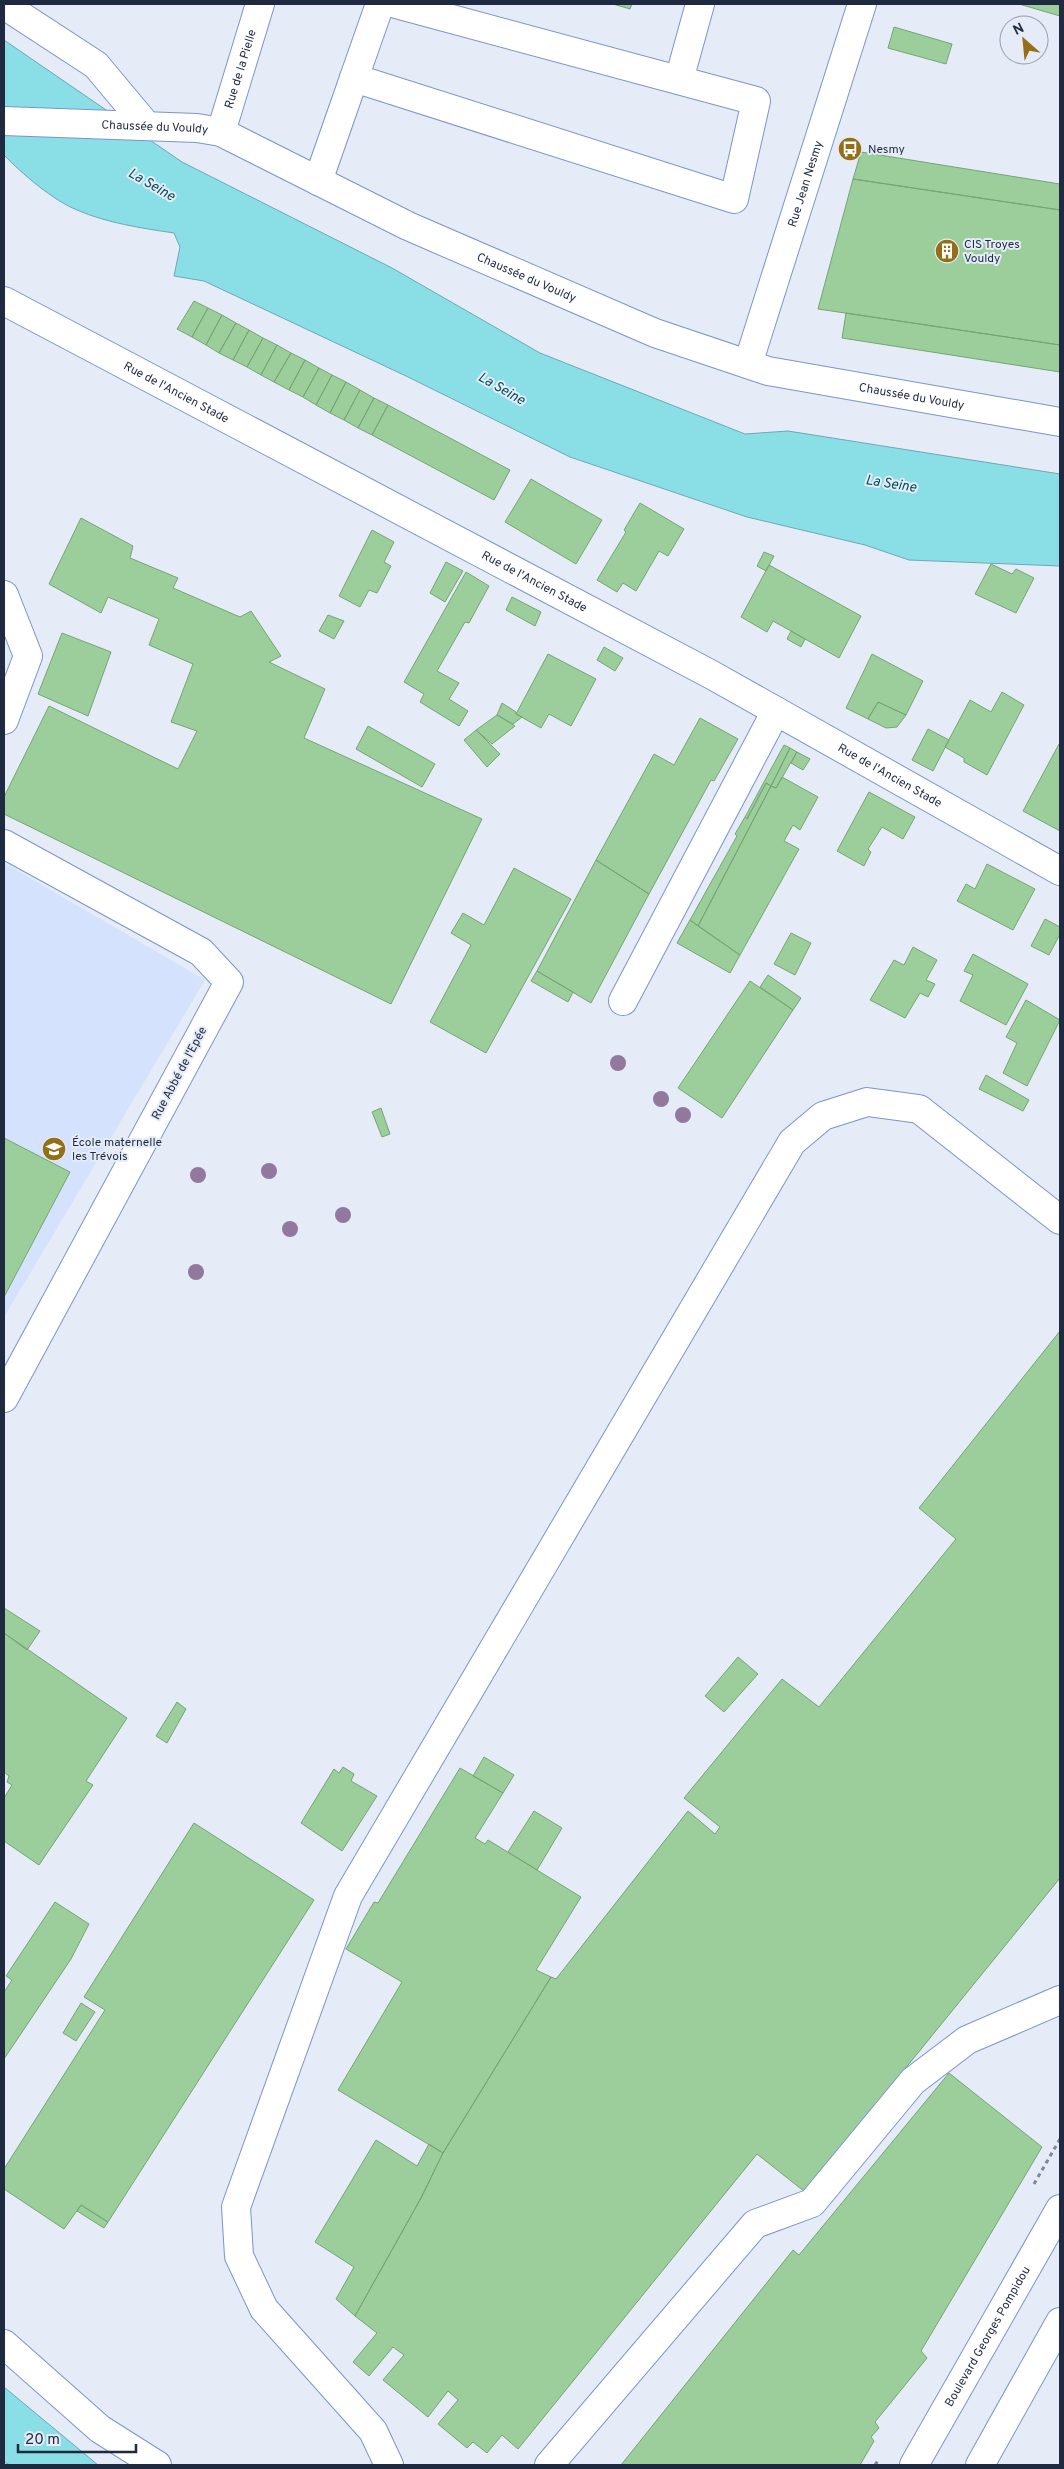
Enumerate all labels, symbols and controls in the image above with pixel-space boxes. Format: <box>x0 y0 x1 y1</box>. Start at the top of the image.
north arrow <box>999 15 1049 65</box>
text: N <box>1010 20 1027 40</box>
street label: Rue de la Pielle <box>222 28 261 111</box>
street label: Chaussée du Vouldy <box>101 118 209 139</box>
bus stop icon: Nesmy <box>837 136 863 162</box>
street label: Rue Jean Nesmy <box>785 139 827 229</box>
place label: Nesmy <box>868 142 905 158</box>
water label: La Seine <box>125 165 178 206</box>
place label: CIS Troyes Vouldy <box>964 237 1020 267</box>
building icon: CIS Troyes Vouldy <box>934 238 960 264</box>
street label: Chaussée du Vouldy <box>474 250 578 307</box>
street label: Rue de l'Ancien Stade <box>120 359 231 427</box>
water label: La Seine <box>475 369 528 410</box>
street label: Chaussée du Vouldy <box>857 380 966 414</box>
water label: La Seine <box>864 472 918 497</box>
street label: Rue de l'Ancien Stade <box>479 548 590 617</box>
street label: Rue de l'Ancien Stade <box>835 740 944 812</box>
street label: Rue Abbé de l'Epée <box>149 1024 211 1123</box>
place label: École maternelle les Trévois <box>72 1135 162 1165</box>
school or university icon: École maternelle les Trévois <box>41 1136 67 1162</box>
street label: Boulevard Georges Pompidou <box>942 2264 1035 2410</box>
scale bar <box>18 2422 135 2454</box>
text: 20 m <box>25 2431 60 2450</box>

